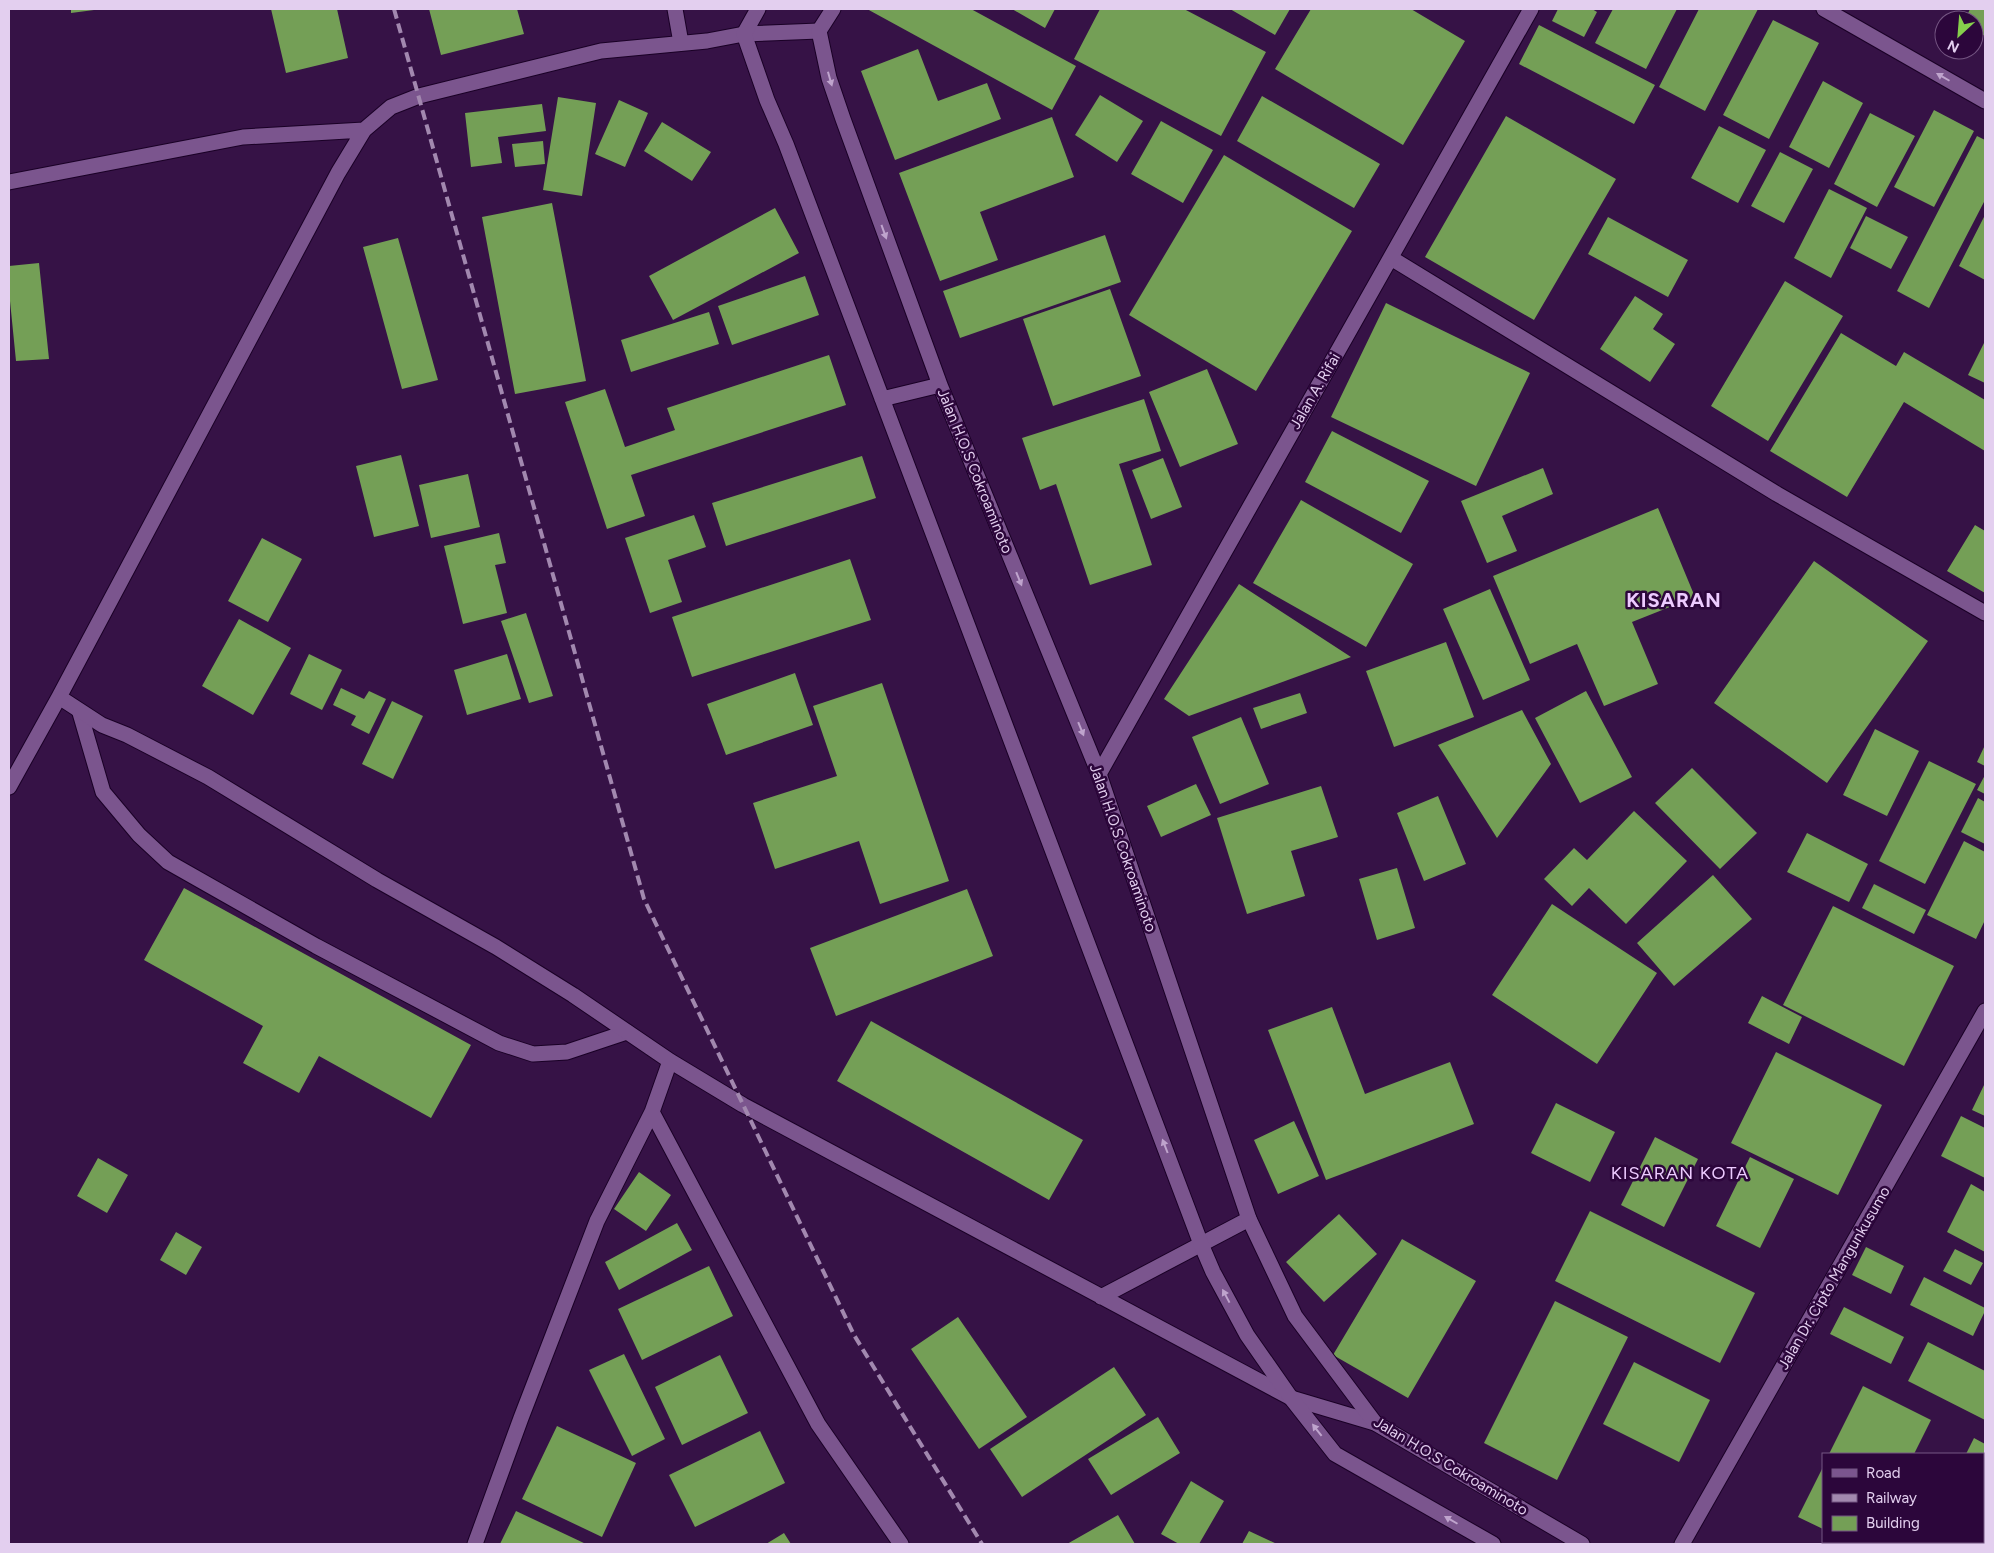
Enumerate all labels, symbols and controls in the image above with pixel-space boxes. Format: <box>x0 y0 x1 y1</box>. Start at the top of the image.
north arrow <box>1934 10 1984 60</box>
text: N <box>1945 36 1962 56</box>
one-way arrow <box>826 71 834 86</box>
one-way arrow <box>1936 72 1950 81</box>
one-way arrow <box>880 225 888 240</box>
street label: Jalan A. Rifai <box>1286 350 1344 432</box>
street label: Jalan H.O.S Cokroaminoto <box>934 386 1016 556</box>
one-way arrow <box>1015 572 1023 587</box>
district label: KISARAN <box>1626 588 1722 612</box>
one-way arrow <box>1077 722 1085 737</box>
street label: Jalan H.O.S Cokroaminoto <box>1086 762 1160 935</box>
one-way arrow <box>1161 1138 1169 1153</box>
district label: KISARAN KOTA <box>1611 1162 1749 1184</box>
street label: Jalan Dr. Cipto Mangunkusumo <box>1774 1183 1894 1373</box>
one-way arrow <box>1222 1289 1230 1303</box>
street label: Jalan H.O.S Cokroaminoto <box>1371 1413 1531 1519</box>
one-way arrow <box>1312 1424 1322 1437</box>
legend <box>1822 1453 1984 1543</box>
text: Road <box>1866 1464 1901 1482</box>
text: Railway <box>1866 1489 1917 1507</box>
text: Building <box>1866 1514 1920 1532</box>
one-way arrow <box>1443 1516 1458 1524</box>

